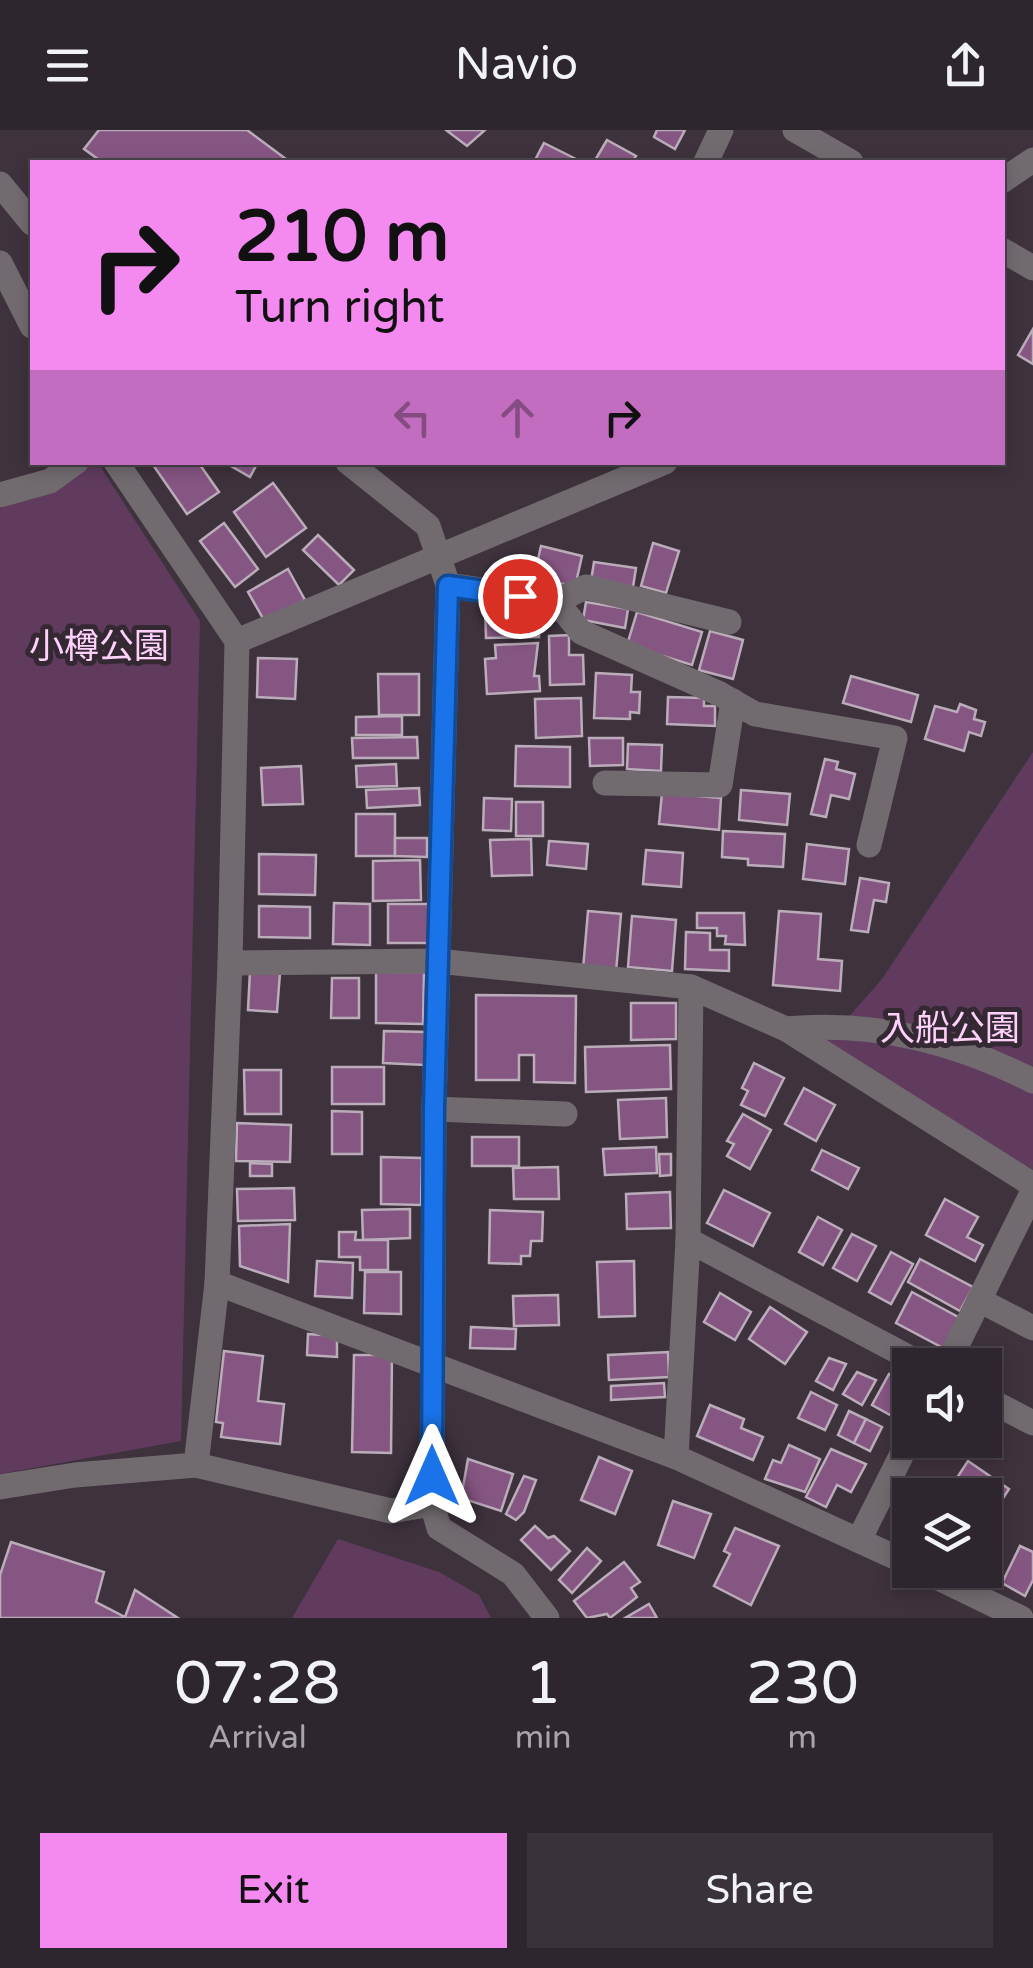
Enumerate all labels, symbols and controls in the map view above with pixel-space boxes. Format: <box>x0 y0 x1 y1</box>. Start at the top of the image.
icon: menu <box>40 38 95 93</box>
text: Navio <box>455 38 578 92</box>
icon: share <box>938 38 993 93</box>
text: 210 m <box>235 196 449 280</box>
icon: right <box>70 200 200 330</box>
text: Turn right <box>235 281 444 335</box>
icon: left <box>385 390 440 445</box>
icon: ahead <box>490 390 545 445</box>
icon: right <box>595 390 650 445</box>
pin <box>478 554 563 639</box>
icon: arrive <box>493 569 548 624</box>
park label: 小樽公園 <box>29 626 169 668</box>
park label: 入船公園 <box>880 1008 1020 1050</box>
map controls <box>892 1348 1002 1588</box>
button: sound <box>892 1348 1002 1458</box>
position arrow <box>380 1424 484 1528</box>
button: layers <box>892 1478 1002 1588</box>
text: 07:28 <box>174 1648 341 1720</box>
text: 1 <box>524 1648 562 1720</box>
text: 230 <box>746 1648 859 1720</box>
text: Arrival <box>208 1719 307 1757</box>
text: min <box>515 1719 572 1757</box>
text: m <box>788 1719 817 1757</box>
button: Exit <box>40 1833 507 1948</box>
button: Share <box>527 1833 993 1948</box>

